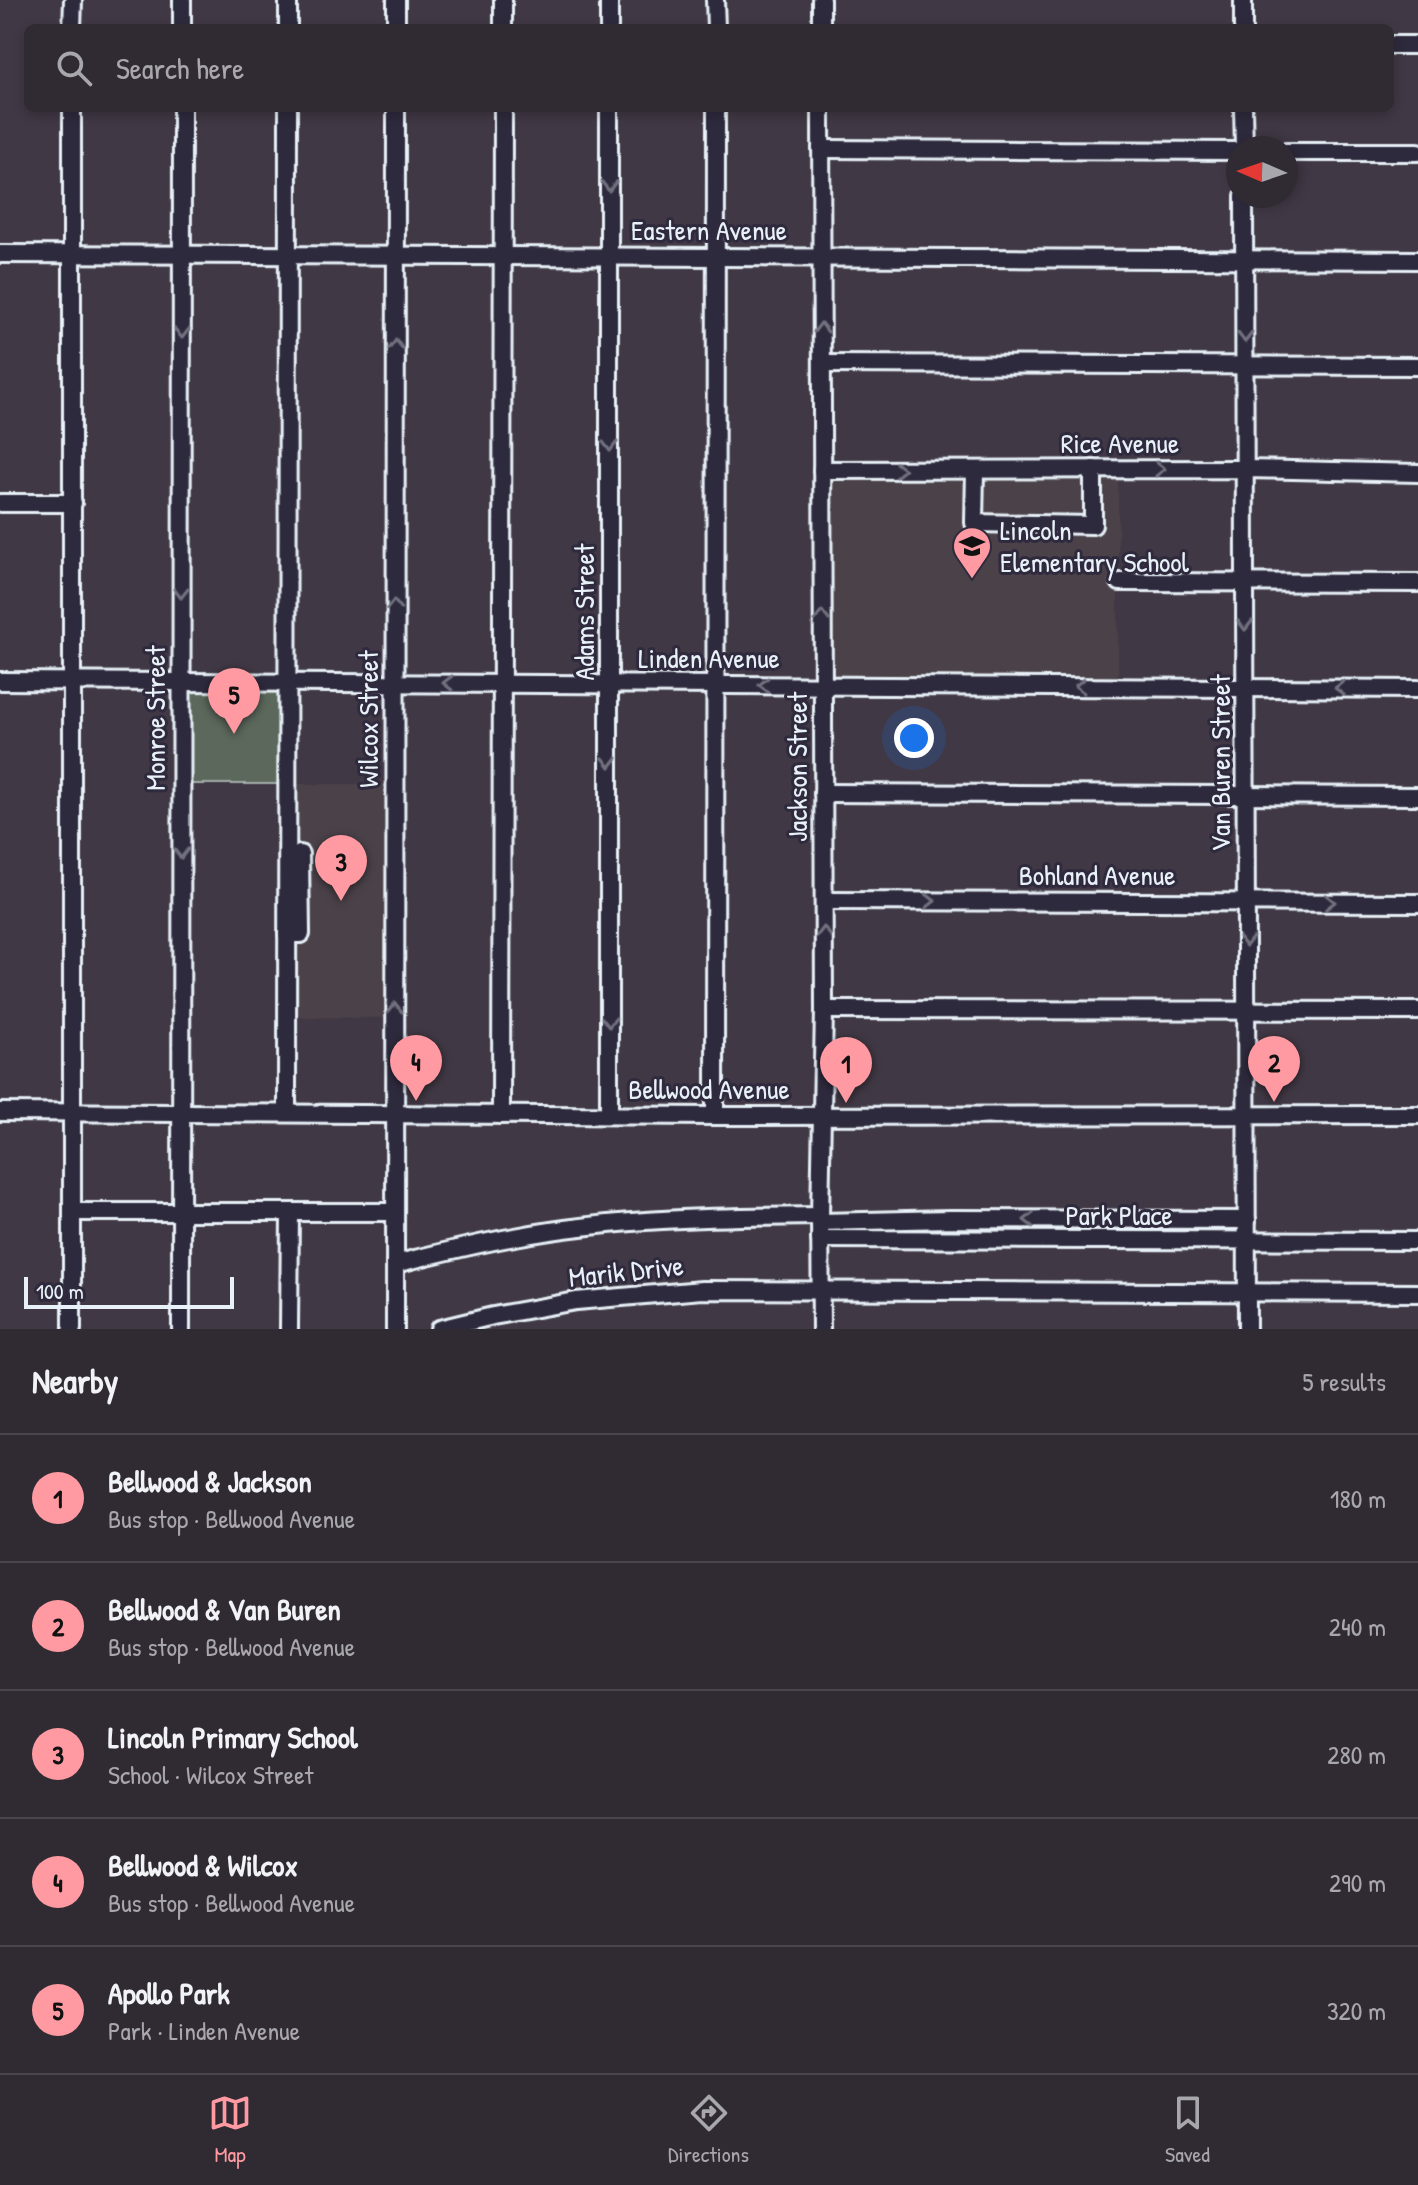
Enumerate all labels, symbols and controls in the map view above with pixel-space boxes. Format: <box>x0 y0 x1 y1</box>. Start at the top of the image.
search box <box>24 24 1394 112</box>
icon: search <box>52 46 96 90</box>
text: Search here <box>116 48 244 88</box>
north arrow <box>1226 136 1298 208</box>
one-way arrow <box>601 180 618 193</box>
street label: Eastern Avenue <box>631 211 787 249</box>
one-way arrow <box>812 321 830 334</box>
one-way arrow <box>173 327 191 340</box>
one-way arrow <box>1236 331 1254 344</box>
one-way arrow <box>387 338 405 351</box>
street label: Rice Avenue <box>1061 424 1179 462</box>
one-way arrow <box>601 440 619 453</box>
one-way arrow <box>1154 460 1167 478</box>
one-way arrow <box>894 461 907 479</box>
place label: Lincoln Elementary School <box>1000 511 1190 581</box>
school or university icon: Lincoln Elementary School <box>951 525 993 580</box>
street label: Adams Street <box>565 543 603 681</box>
one-way arrow <box>172 587 190 600</box>
one-way arrow <box>385 598 403 611</box>
one-way arrow <box>813 609 831 622</box>
one-way arrow <box>1236 619 1254 632</box>
street label: Linden Avenue <box>638 639 780 677</box>
street label: Monroe Street <box>136 645 174 791</box>
street label: Wilcox Street <box>349 650 387 788</box>
pin: 5 <box>208 668 260 734</box>
one-way arrow <box>441 674 454 692</box>
street label: Van Buren Street <box>1201 674 1239 852</box>
one-way arrow <box>757 676 770 694</box>
one-way arrow <box>1073 677 1086 695</box>
one-way arrow <box>1333 679 1346 697</box>
street label: Jackson Street <box>778 692 816 842</box>
your location <box>894 718 934 758</box>
one-way arrow <box>601 756 619 769</box>
pin: 3 <box>315 835 367 901</box>
one-way arrow <box>172 847 190 860</box>
street label: Bohland Avenue <box>1019 856 1175 894</box>
one-way arrow <box>924 892 937 910</box>
one-way arrow <box>1324 893 1337 910</box>
one-way arrow <box>815 925 833 938</box>
one-way arrow <box>1237 935 1255 948</box>
one-way arrow <box>386 1001 404 1014</box>
one-way arrow <box>600 1016 618 1029</box>
pin: 4 <box>390 1035 442 1101</box>
pin: 2 <box>1248 1036 1300 1102</box>
pin: 1 <box>820 1037 872 1103</box>
street label: Bellwood Avenue <box>628 1070 790 1108</box>
street label: Park Place <box>1065 1196 1173 1234</box>
one-way arrow <box>1022 1211 1035 1229</box>
street label: Marik Drive <box>567 1246 685 1296</box>
scale bar <box>24 1273 234 1309</box>
text: 100 m <box>36 1276 84 1306</box>
text: Nearby <box>32 1358 118 1404</box>
text: 5 results <box>1302 1364 1386 1399</box>
text: Bellwood & Jackson <box>108 1461 312 1501</box>
text: 1 <box>53 1481 63 1516</box>
text: 180 m <box>1330 1481 1386 1516</box>
text: Bus stop · Bellwood Avenue <box>108 1501 355 1536</box>
text: Bellwood & Van Buren <box>108 1589 341 1629</box>
text: 2 <box>52 1609 64 1644</box>
text: 240 m <box>1329 1609 1386 1644</box>
text: Bus stop · Bellwood Avenue <box>108 1629 355 1664</box>
text: Lincoln Primary School <box>108 1717 358 1757</box>
text: 3 <box>52 1737 64 1772</box>
text: 280 m <box>1327 1737 1386 1772</box>
text: School · Wilcox Street <box>108 1757 313 1792</box>
text: Bellwood & Wilcox <box>108 1845 298 1885</box>
text: 4 <box>53 1865 63 1900</box>
text: 290 m <box>1329 1865 1386 1900</box>
text: Bus stop · Bellwood Avenue <box>108 1885 355 1920</box>
text: Apollo Park <box>108 1973 230 2013</box>
text: 5 <box>53 1993 64 2028</box>
text: 320 m <box>1327 1993 1386 2028</box>
text: Park · Linden Avenue <box>108 2013 300 2048</box>
tab: Map <box>208 2091 252 2169</box>
tab: Directions <box>668 2091 749 2169</box>
tab: Saved <box>1165 2091 1210 2169</box>

